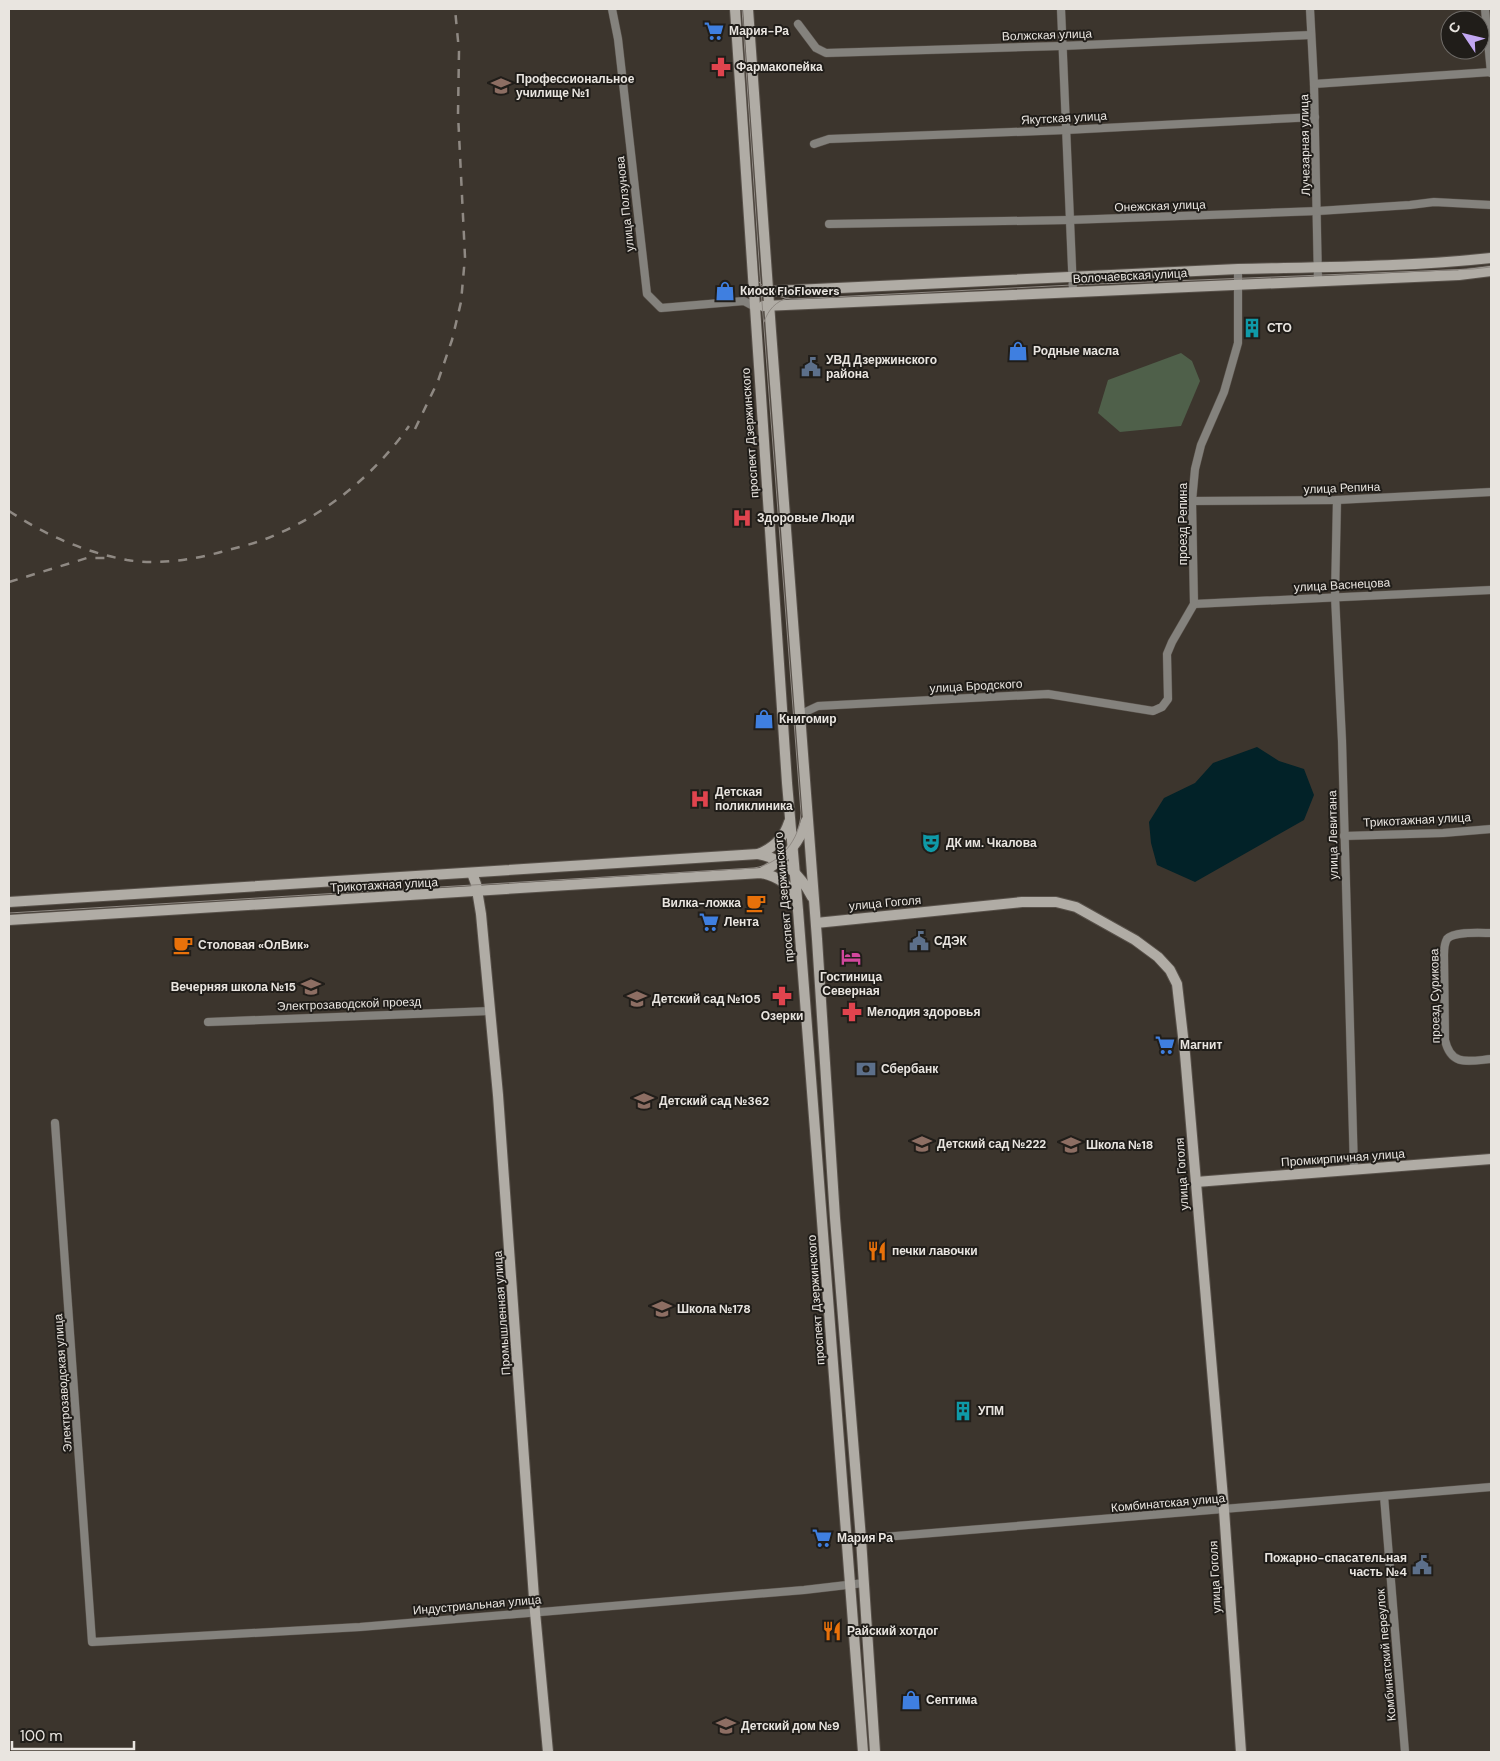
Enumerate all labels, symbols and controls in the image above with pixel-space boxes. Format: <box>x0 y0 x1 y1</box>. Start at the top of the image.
north arrow <box>1440 10 1490 60</box>
text: С <box>1444 18 1465 37</box>
supermarket icon: Мария-Ра <box>703 20 725 42</box>
place label: Мария-Ра <box>729 23 789 39</box>
street label: Волжская улица <box>1002 25 1093 45</box>
pharmacy icon: Фармакопейка <box>710 56 732 78</box>
place label: Фармакопейка <box>736 59 823 75</box>
place label: Профессиональное училище №1 <box>516 71 635 101</box>
school or university icon: Профессиональное училище №1 <box>490 75 512 97</box>
street label: Лучезарная улица <box>1296 94 1314 196</box>
street label: Якутская улица <box>1020 108 1108 128</box>
street label: улица Ползунова <box>612 155 638 252</box>
street label: Онежская улица <box>1114 196 1206 216</box>
street label: Волочаевская улица <box>1072 265 1188 287</box>
shop icon: Киоск FloFlowers <box>714 280 736 302</box>
place label: Киоск FloFlowers <box>740 283 840 299</box>
building icon: СТО <box>1241 317 1263 339</box>
place label: СТО <box>1267 320 1292 336</box>
shop icon: Родные масла <box>1007 340 1029 362</box>
place label: Родные масла <box>1033 343 1119 359</box>
place label: УВД Дзержинского района <box>826 352 937 382</box>
public building icon: УВД Дзержинского района <box>800 356 822 378</box>
street label: проспект Дзержинского <box>737 367 763 499</box>
street label: улица Репина <box>1303 479 1381 497</box>
street label: проезд Репина <box>1175 483 1191 565</box>
hospital icon: Здоровые Люди <box>731 507 753 529</box>
place label: Здоровые Люди <box>757 510 855 526</box>
street label: улица Васнецова <box>1293 574 1391 596</box>
street label: улица Бродского <box>929 676 1023 696</box>
shop icon: Книгомир <box>753 708 775 730</box>
place label: Книгомир <box>779 711 837 727</box>
place label: Детская поликлиника <box>715 784 793 814</box>
hospital icon: Детская поликлиника <box>689 788 711 810</box>
street label: улица Левитана <box>1324 790 1342 880</box>
street label: Трикотажная улица <box>1363 809 1472 831</box>
street label: проспект Дзержинского <box>770 831 798 963</box>
theatre icon: ДК им. Чкалова <box>920 832 942 854</box>
place label: ДК им. Чкалова <box>946 835 1037 851</box>
street label: Трикотажная улица <box>330 874 439 896</box>
cafe icon: Вилка-ложка <box>745 892 767 914</box>
street label: улица Гоголя <box>848 892 922 914</box>
place label: Вилка-ложка <box>662 895 741 911</box>
supermarket icon: Лента <box>698 911 720 933</box>
place label: Лента <box>724 914 759 930</box>
public building icon: СДЭК <box>908 930 930 952</box>
place label: СДЭК <box>934 933 968 949</box>
cafe icon: Столовая «ОлВик» <box>172 934 194 956</box>
place label: Столовая «ОлВик» <box>198 937 309 953</box>
hotel icon: Гостиница Северная <box>840 946 862 968</box>
street label: проезд Сурикова <box>1426 948 1444 1043</box>
place label: Гостиница Северная <box>820 969 882 999</box>
school or university icon: Вечерняя школа №15 <box>300 976 322 998</box>
place label: Вечерняя школа №15 <box>171 979 296 995</box>
pharmacy icon: Озерки <box>771 985 793 1007</box>
school or university icon: Детский сад №105 <box>626 988 648 1010</box>
place label: Детский сад №105 <box>652 991 761 1007</box>
street label: Электрозаводской проезд <box>277 993 421 1015</box>
pharmacy icon: Мелодия здоровья <box>841 1001 863 1023</box>
place label: Мелодия здоровья <box>867 1004 980 1020</box>
place label: Озерки <box>761 1008 803 1024</box>
supermarket icon: Магнит <box>1154 1034 1176 1056</box>
place label: Магнит <box>1180 1037 1222 1053</box>
bank icon: Сбербанк <box>855 1058 877 1080</box>
place label: Сбербанк <box>881 1061 939 1077</box>
school or university icon: Детский сад №362 <box>633 1090 655 1112</box>
place label: Детский сад №362 <box>659 1093 769 1109</box>
school or university icon: Детский сад №222 <box>911 1133 933 1155</box>
school or university icon: Школа №18 <box>1060 1134 1082 1156</box>
place label: Детский сад №222 <box>937 1136 1046 1152</box>
place label: Школа №18 <box>1086 1137 1153 1153</box>
street label: улица Гоголя <box>1171 1137 1193 1211</box>
street label: Промкирпичная улица <box>1280 1146 1406 1170</box>
street label: проспект Дзержинского <box>803 1234 829 1366</box>
restaurant icon: печки лавочки <box>866 1240 888 1262</box>
place label: печки лавочки <box>892 1243 978 1259</box>
street label: Промышленная улица <box>490 1250 514 1376</box>
school or university icon: Школа №178 <box>651 1298 673 1320</box>
place label: Школа №178 <box>677 1301 751 1317</box>
street label: Электрозаводская улица <box>50 1313 76 1453</box>
building icon: УПМ <box>952 1400 974 1422</box>
place label: УПМ <box>978 1403 1004 1419</box>
street label: Комбинатская улица <box>1110 1490 1226 1516</box>
supermarket icon: Мария Ра <box>811 1527 833 1549</box>
place label: Мария Ра <box>837 1530 893 1546</box>
street label: улица Гоголя <box>1205 1540 1225 1614</box>
place label: Пожарно-спасательная часть №4 <box>1264 1550 1407 1580</box>
public building icon: Пожарно-спасательная часть №4 <box>1411 1554 1433 1576</box>
street label: Комбинатский переулок <box>1372 1587 1400 1722</box>
street label: Индустриальная улица <box>412 1591 542 1619</box>
restaurant icon: Райский хотдог <box>821 1620 843 1642</box>
place label: Райский хотдог <box>847 1623 938 1639</box>
shop icon: Септима <box>900 1689 922 1711</box>
place label: Септима <box>926 1692 978 1708</box>
school or university icon: Детский дом №9 <box>715 1715 737 1737</box>
scale bar <box>12 1718 135 1750</box>
place label: Детский дом №9 <box>741 1718 840 1734</box>
text: 100 m <box>20 1726 63 1746</box>

